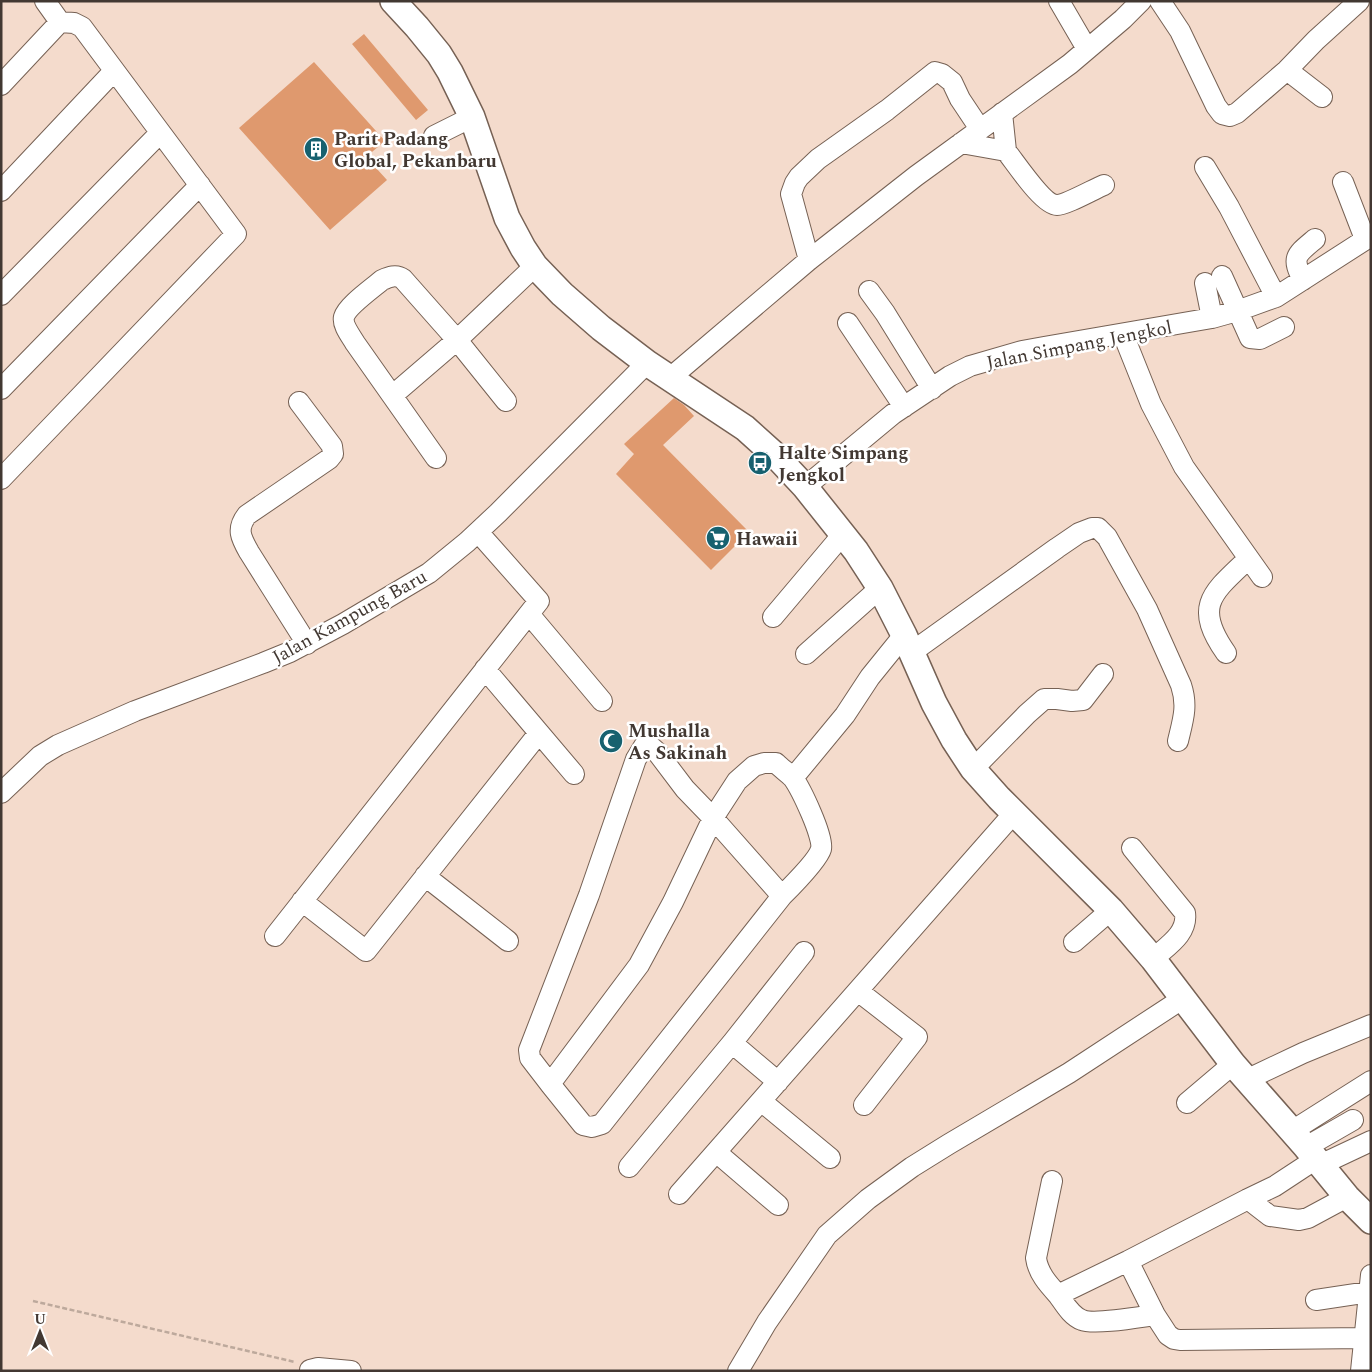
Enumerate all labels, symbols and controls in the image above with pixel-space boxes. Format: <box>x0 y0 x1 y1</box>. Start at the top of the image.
place label: Parit Padang Global, Pekanbaru <box>334 125 497 176</box>
building icon: Parit Padang Global, Pekanbaru <box>303 136 329 162</box>
street label: Jalan Simpang Jengkol <box>984 313 1175 378</box>
place label: Halte Simpang Jengkol <box>778 439 909 490</box>
bus stop icon: Halte Simpang Jengkol <box>747 450 773 476</box>
supermarket icon: Hawaii <box>705 525 731 551</box>
place label: Hawaii <box>736 525 798 554</box>
street label: Jalan Kampung Baru <box>267 562 433 672</box>
place label: Mushalla As Sakinah <box>628 717 727 768</box>
mosque icon: Mushalla As Sakinah <box>598 728 624 754</box>
north arrow <box>15 1307 65 1357</box>
text: U <box>34 1309 46 1330</box>

